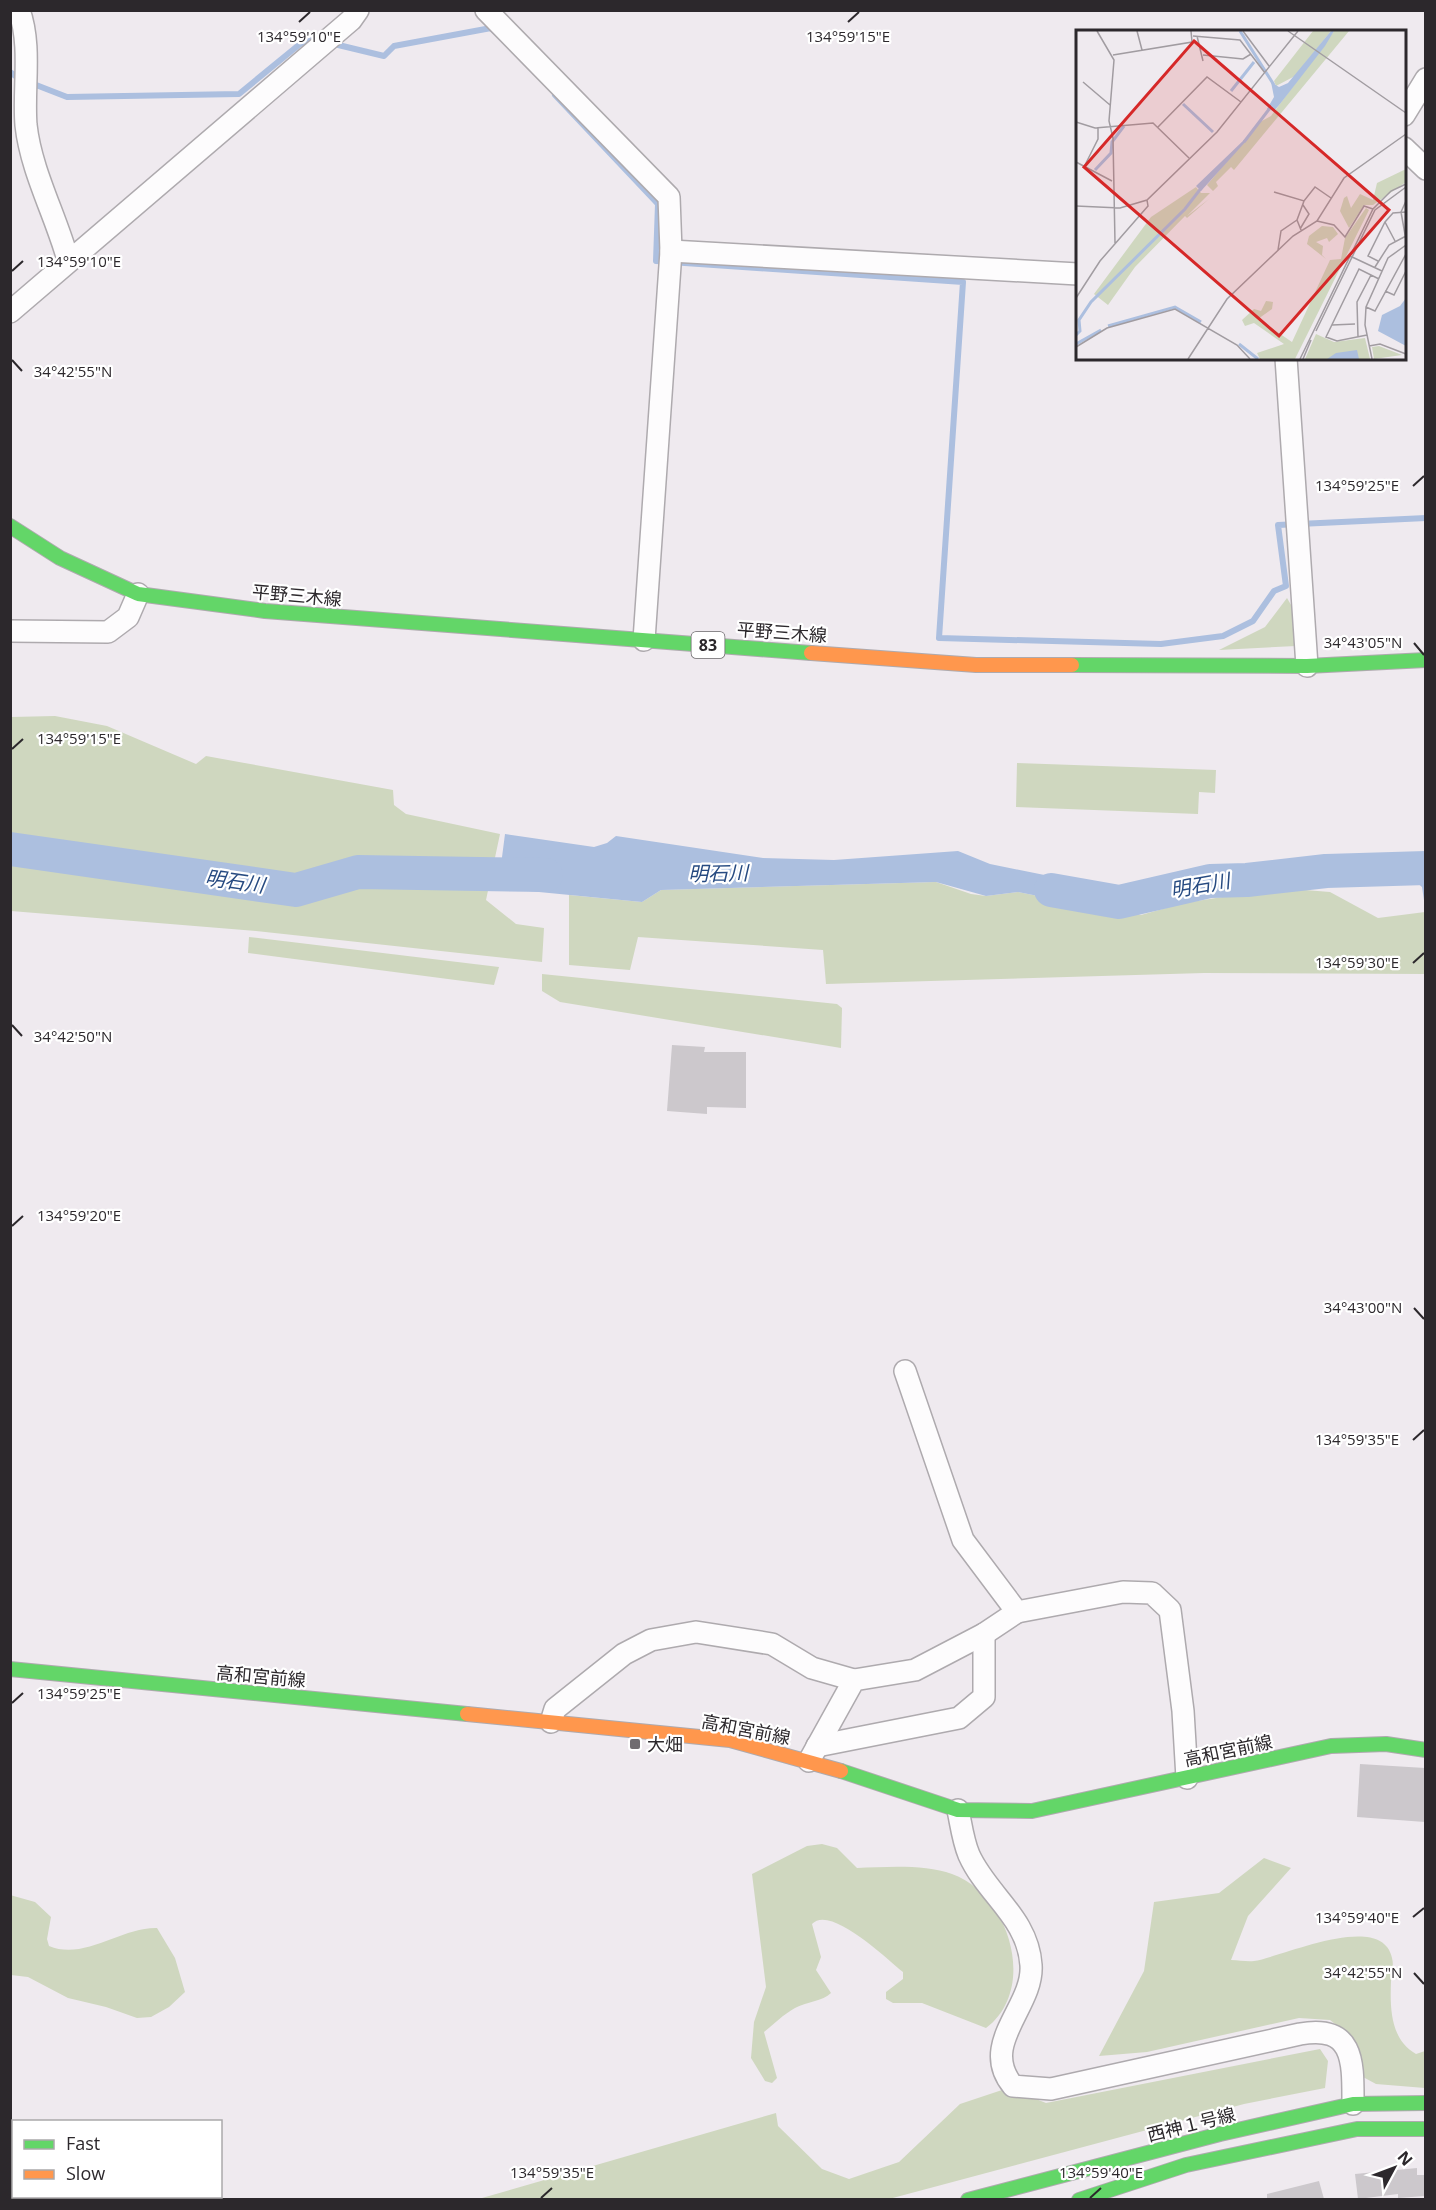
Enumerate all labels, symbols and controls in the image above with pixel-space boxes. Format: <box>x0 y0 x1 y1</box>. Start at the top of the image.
text: 134°59'10"E <box>257 26 341 46</box>
text: 134°59'15"E <box>806 26 890 46</box>
inset map <box>1076 30 1406 360</box>
text: 134°59'10"E <box>37 251 121 271</box>
text: 34°42'55"N <box>34 361 112 381</box>
text: 134°59'25"E <box>1315 475 1399 495</box>
street label: 平野三木線 <box>251 579 343 611</box>
street label: 平野三木線 <box>736 617 828 647</box>
road number: 83 <box>692 632 724 658</box>
text: 34°43'05"N <box>1324 632 1402 652</box>
text: 134°59'15"E <box>37 728 121 748</box>
water label: 明石川 <box>688 859 750 887</box>
water label: 明石川 <box>203 863 269 899</box>
water label: 明石川 <box>1168 866 1234 904</box>
text: 134°59'30"E <box>1315 952 1399 972</box>
text: 34°42'50"N <box>34 1026 112 1046</box>
text: 134°59'20"E <box>37 1205 121 1225</box>
text: 34°43'00"N <box>1324 1297 1402 1317</box>
text: 134°59'35"E <box>1315 1429 1399 1449</box>
street label: 高和宮前線 <box>215 1660 307 1692</box>
text: 134°59'25"E <box>37 1683 121 1703</box>
street label: 高和宮前線 <box>700 1709 792 1749</box>
street label: 高和宮前線 <box>1181 1729 1275 1771</box>
place label: 大畑 <box>647 1732 683 1756</box>
marker: 大畑 <box>628 1737 642 1751</box>
text: 134°59'40"E <box>1315 1907 1399 1927</box>
text: 34°42'55"N <box>1324 1962 1402 1982</box>
street label: 西神１号線 <box>1144 2101 1238 2147</box>
legend <box>12 2120 222 2198</box>
text: Fast <box>66 2131 100 2155</box>
north arrow <box>1364 2138 1424 2198</box>
text: N <box>1393 2146 1418 2170</box>
text: Slow <box>66 2161 105 2185</box>
text: 134°59'35"E <box>510 2162 594 2182</box>
text: 134°59'40"E <box>1059 2162 1143 2182</box>

